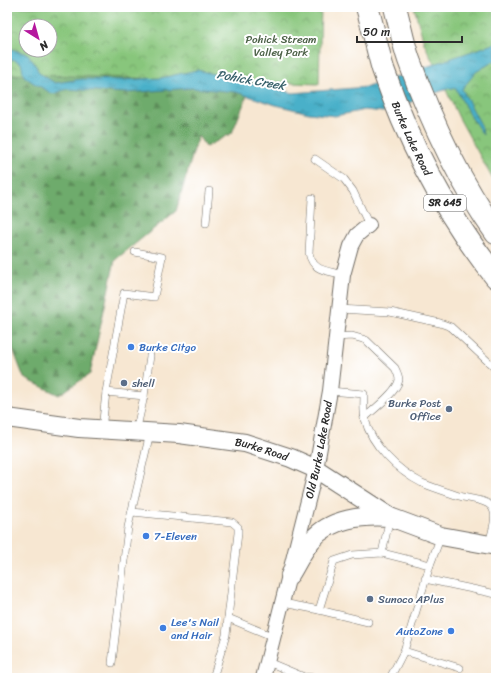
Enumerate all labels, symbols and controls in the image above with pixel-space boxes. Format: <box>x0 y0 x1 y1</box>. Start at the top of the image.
north arrow <box>18 18 58 58</box>
scale bar <box>357 18 462 44</box>
text: 50 m <box>363 21 390 43</box>
park label: Pohick Stream Valley Park <box>245 30 317 62</box>
text: N <box>35 35 53 56</box>
water label: Pohick Creek <box>215 63 289 97</box>
street label: Burke Lake Road <box>386 98 438 180</box>
road number: SR 645 <box>424 195 466 211</box>
place label: Burke Citgo <box>139 338 197 357</box>
marker: Burke Citgo <box>126 342 136 352</box>
place label: shell <box>131 374 156 393</box>
marker: shell <box>119 378 129 388</box>
place label: Burke Post Office <box>388 394 441 426</box>
street label: Old Burke Lake Road <box>299 398 338 501</box>
marker: Burke Post Office <box>444 404 454 414</box>
street label: Burke Road <box>234 432 292 466</box>
place label: 7-Eleven <box>154 527 197 546</box>
marker: 7-Eleven <box>141 531 151 541</box>
place label: Sunoco APlus <box>378 590 445 609</box>
marker: Sunoco APlus <box>365 594 375 604</box>
place label: Lee's Nail and Hair <box>171 613 220 645</box>
place label: AutoZone <box>395 622 443 641</box>
marker: Lee's Nail and Hair <box>158 623 168 633</box>
marker: AutoZone <box>446 626 456 636</box>

